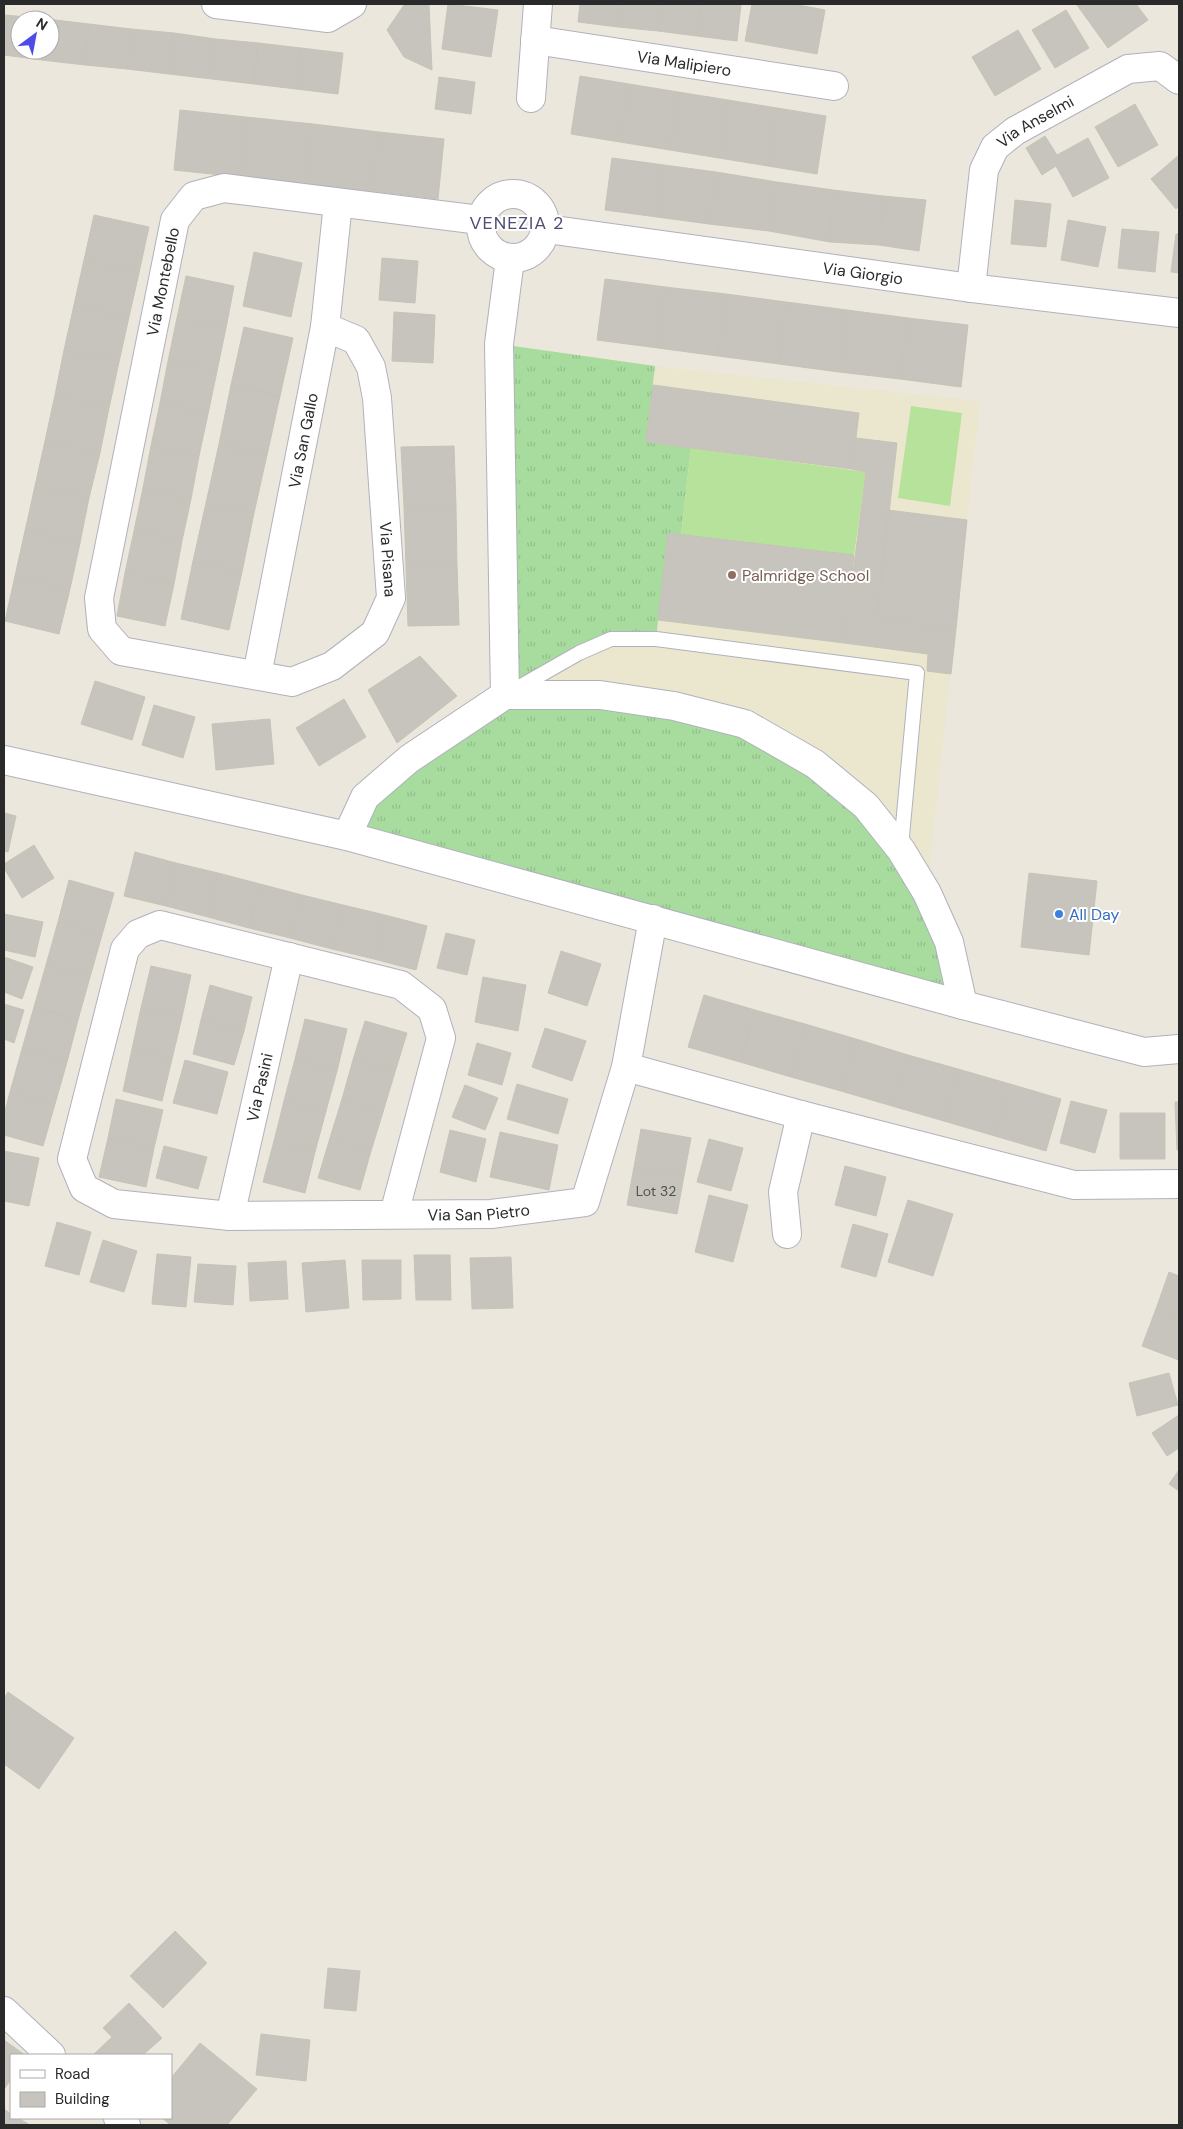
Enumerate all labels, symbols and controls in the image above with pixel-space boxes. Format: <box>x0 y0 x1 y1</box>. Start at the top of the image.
north arrow <box>10 10 60 60</box>
text: N <box>33 14 51 34</box>
street label: Via Malipiero <box>636 45 733 81</box>
street label: Via Anselmi <box>992 90 1077 152</box>
district label: VENEZIA 2 <box>470 211 564 235</box>
street label: Via Montebello <box>141 225 184 338</box>
street label: Via Giorgio <box>821 257 905 289</box>
street label: Via San Gallo <box>283 391 322 490</box>
street label: Via Pisana <box>375 521 401 598</box>
place label: Palmridge School <box>742 565 869 586</box>
marker: Palmridge School <box>726 569 738 581</box>
place label: All Day <box>1069 904 1119 925</box>
marker: All Day <box>1053 908 1065 920</box>
street label: Via Pasini <box>241 1051 277 1124</box>
house number: Lot 32 <box>636 1182 676 1200</box>
street label: Via San Pietro <box>427 1199 531 1225</box>
legend <box>10 2054 172 2119</box>
text: Road <box>55 2064 90 2084</box>
text: Building <box>55 2089 110 2109</box>

